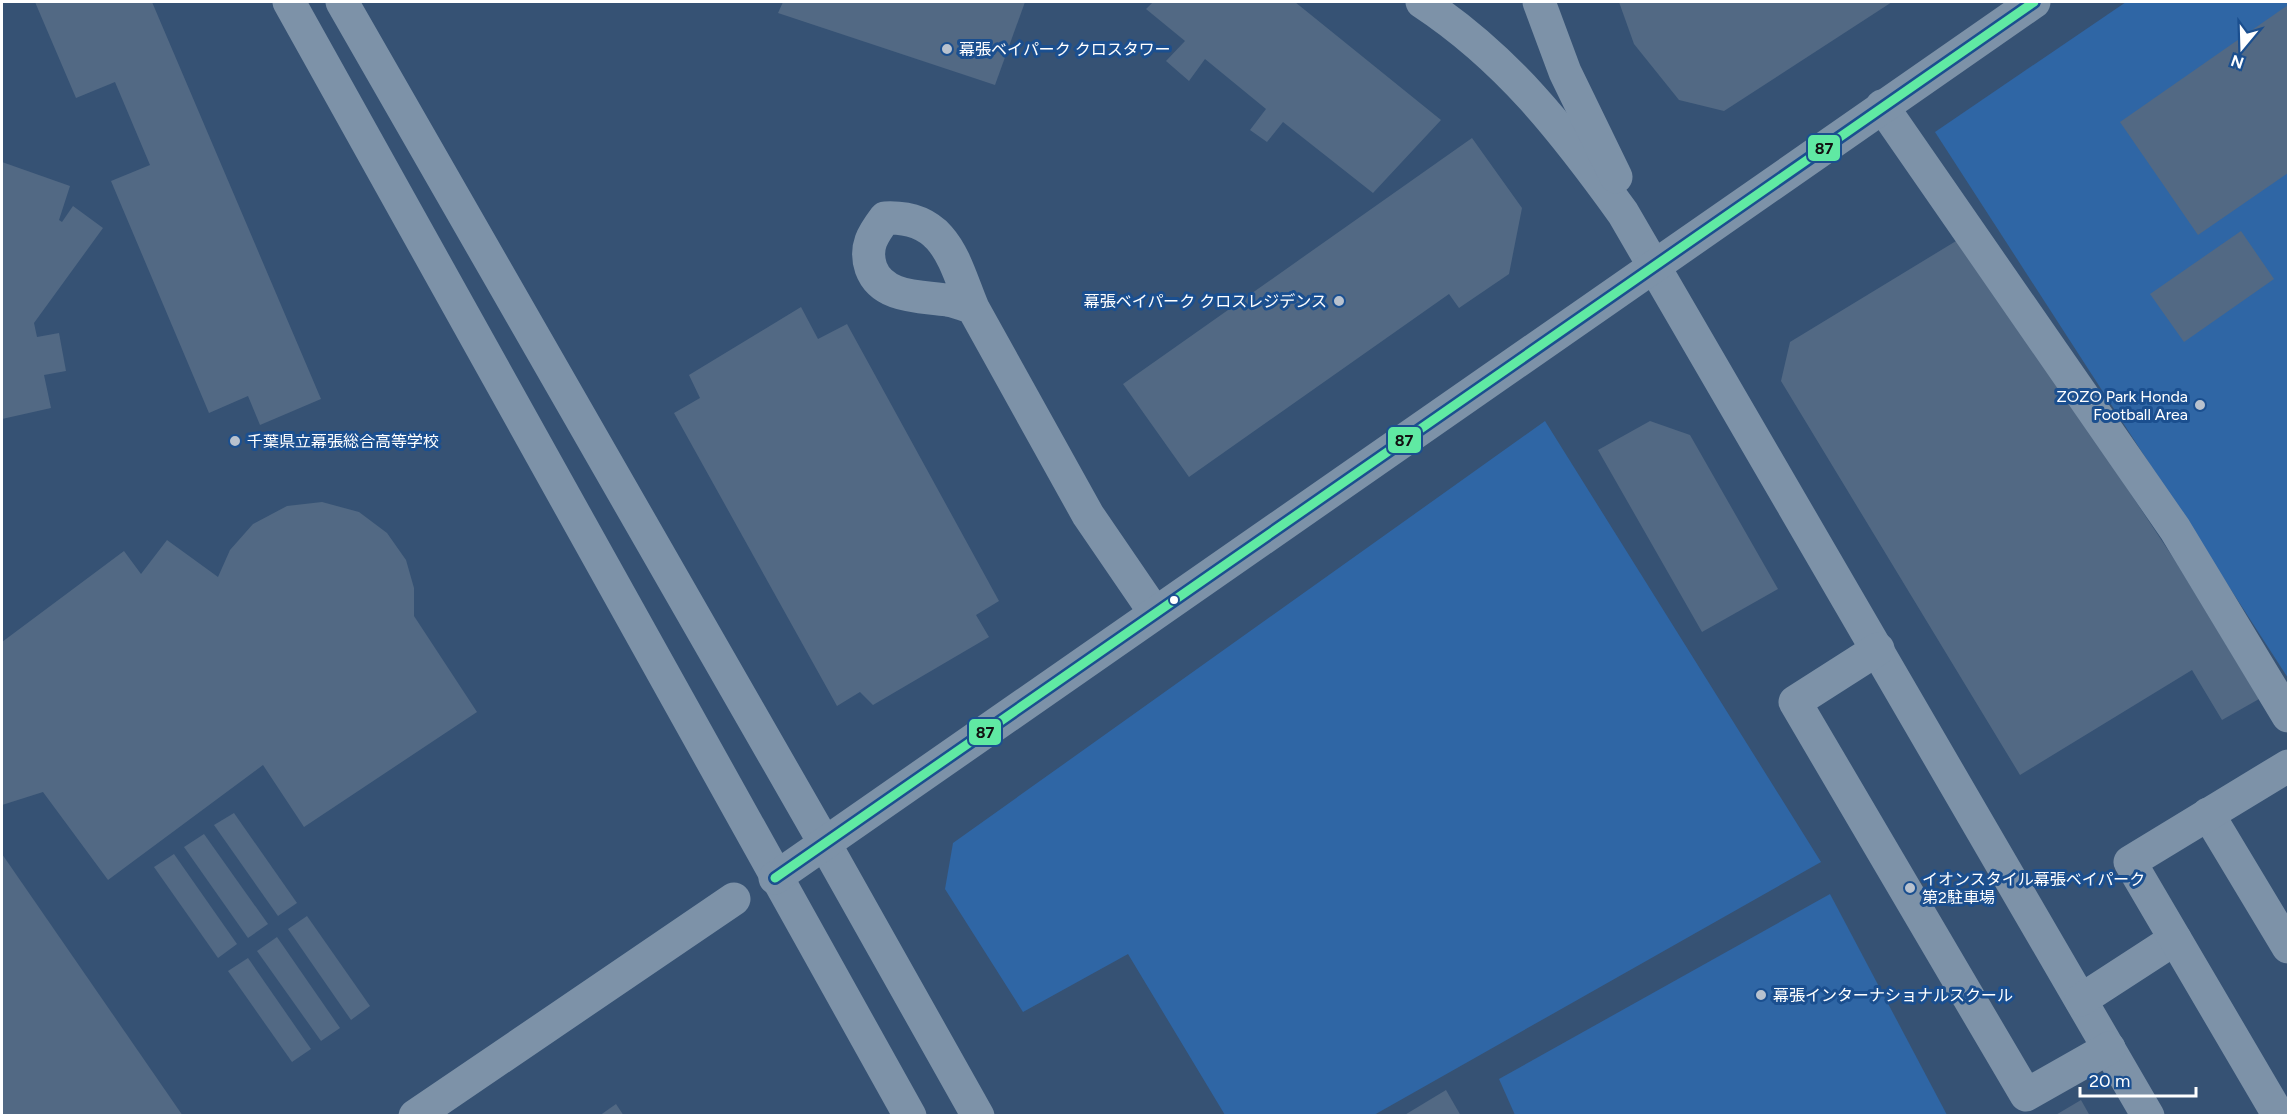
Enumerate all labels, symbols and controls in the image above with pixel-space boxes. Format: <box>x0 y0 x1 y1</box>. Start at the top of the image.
north arrow <box>2212 18 2272 78</box>
place label: 幕張ベイパーク クロスタワー <box>959 40 1171 59</box>
marker: 幕張ベイパーク クロスタワー <box>940 42 954 56</box>
text: N <box>2228 51 2246 73</box>
line badge: 87 <box>1807 134 1841 162</box>
text: 87 <box>1815 139 1833 158</box>
place label: 幕張ベイパーク クロスレジデンス <box>1084 292 1327 311</box>
marker: 幕張ベイパーク クロスレジデンス <box>1332 294 1346 308</box>
place label: ZOZO Park Honda Football Area <box>2057 387 2188 424</box>
marker: ZOZO Park Honda Football Area <box>2193 398 2207 412</box>
line badge: 87 <box>1387 426 1422 454</box>
text: 87 <box>1395 431 1413 450</box>
place label: 千葉県立幕張総合高等学校 <box>247 432 439 451</box>
marker: 千葉県立幕張総合高等学校 <box>228 434 242 448</box>
unlabelled marker <box>1168 594 1180 606</box>
line badge: 87 <box>968 718 1002 746</box>
text: 87 <box>976 723 994 742</box>
place label: イオンスタイル幕張ベイパーク 第2駐車場 <box>1922 870 2145 907</box>
marker: イオンスタイル幕張ベイパーク 第2駐車場 <box>1903 881 1917 895</box>
place label: 幕張インターナショナルスクール <box>1773 986 2013 1005</box>
marker: 幕張インターナショナルスクール <box>1754 988 1768 1002</box>
scale bar <box>2080 1060 2196 1098</box>
text: 20 m <box>2089 1070 2130 1092</box>

